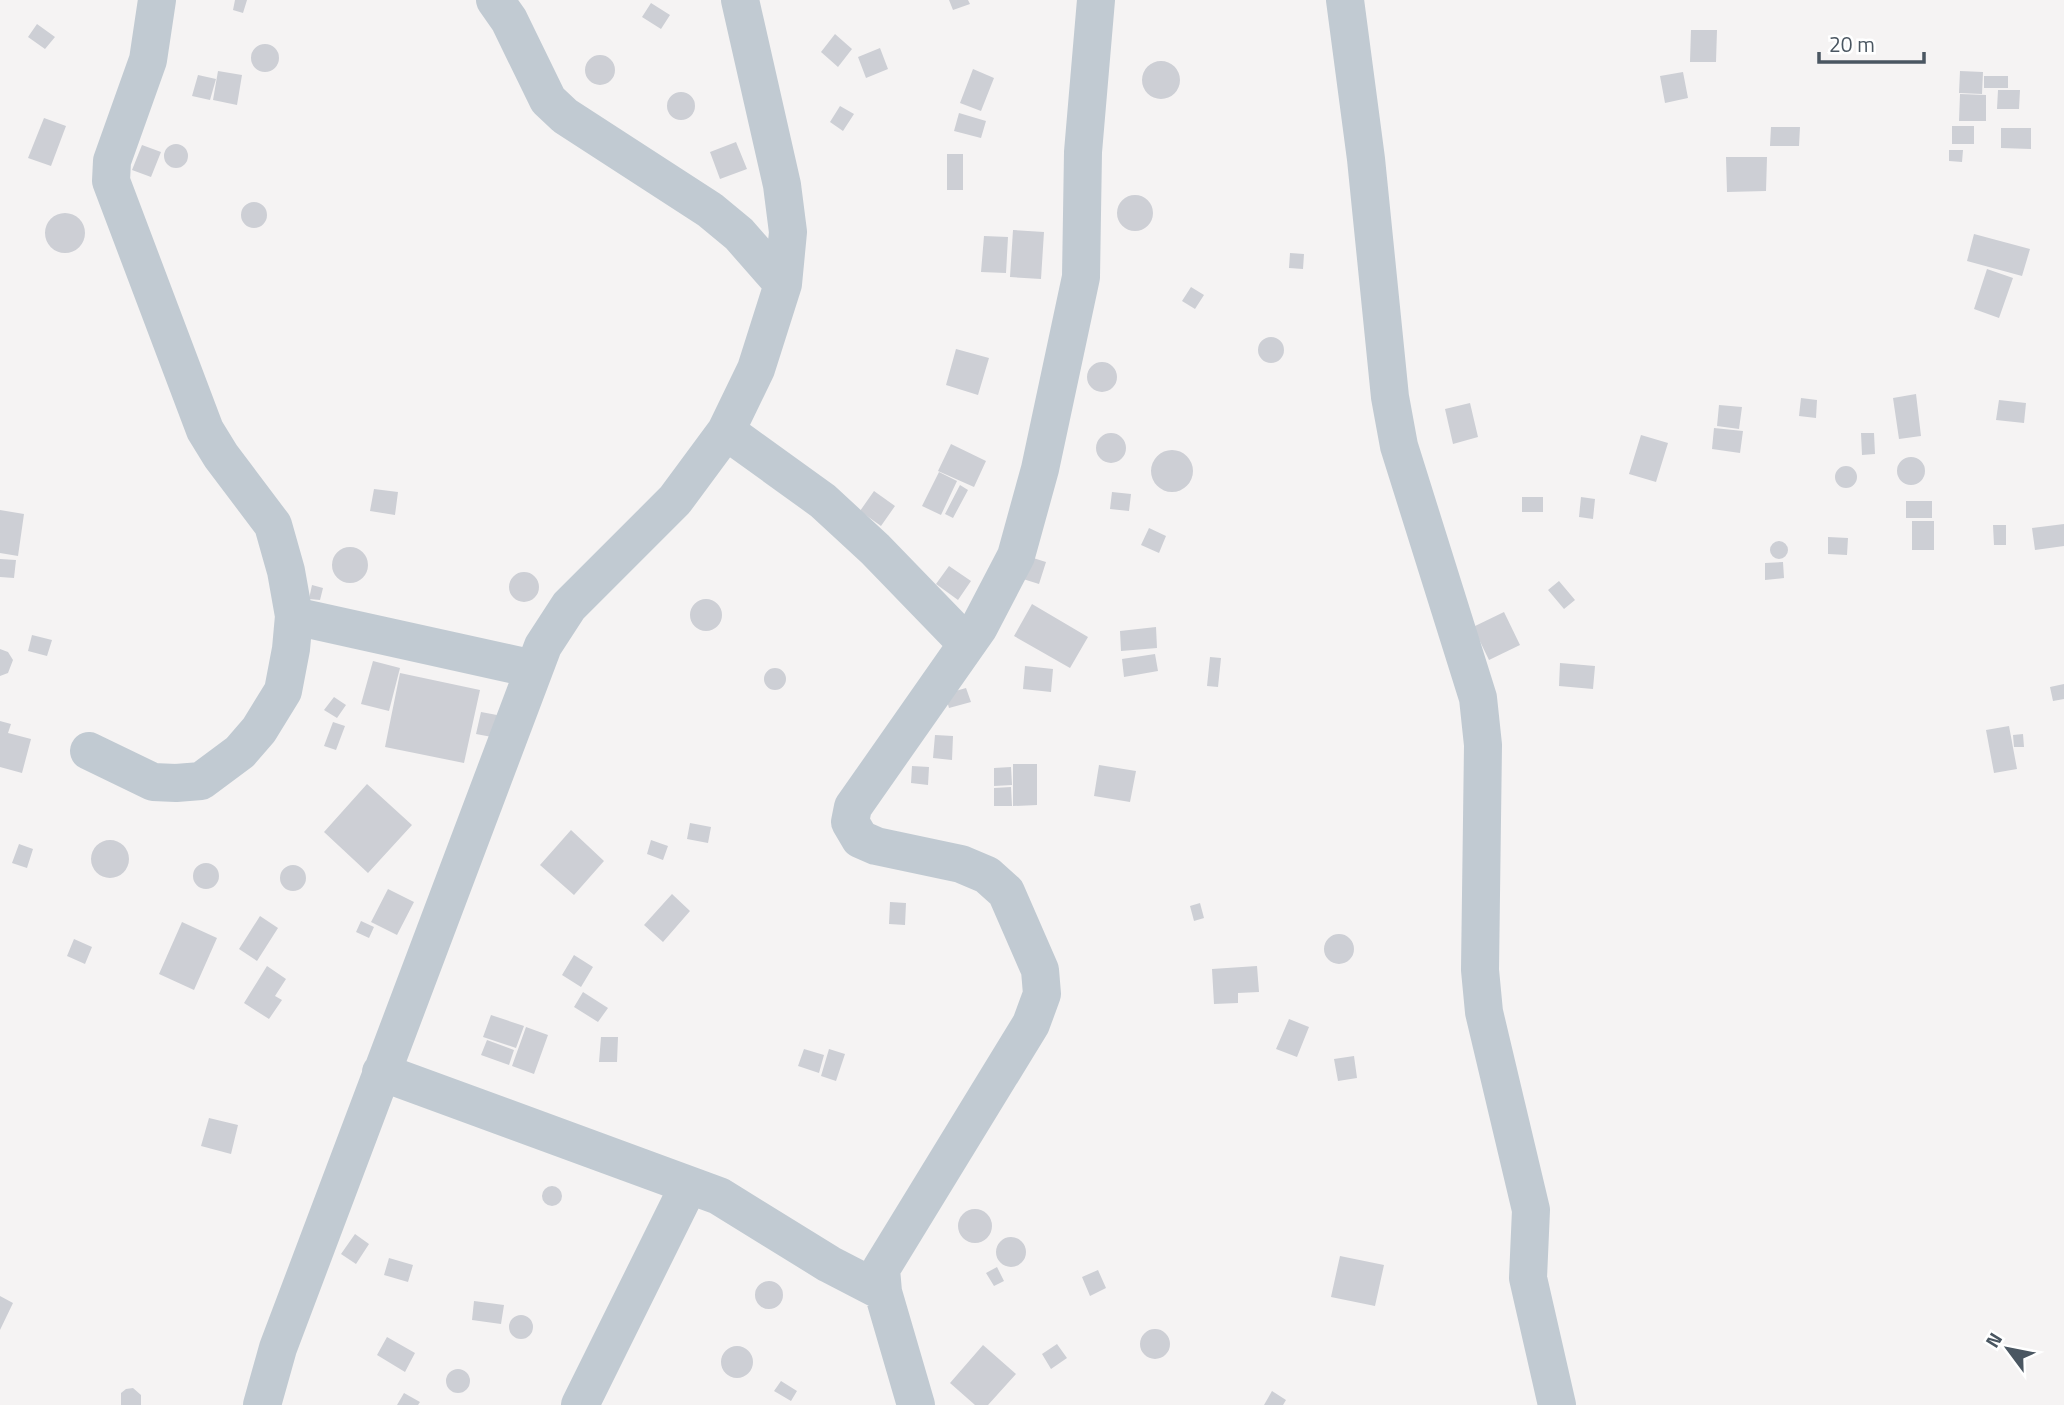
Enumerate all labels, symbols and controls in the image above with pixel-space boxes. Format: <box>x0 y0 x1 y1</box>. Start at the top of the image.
scale bar <box>1819 21 1924 65</box>
text: 20 m <box>1829 28 1875 60</box>
north arrow <box>1973 1314 2043 1384</box>
text: N <box>1977 1326 2009 1353</box>

